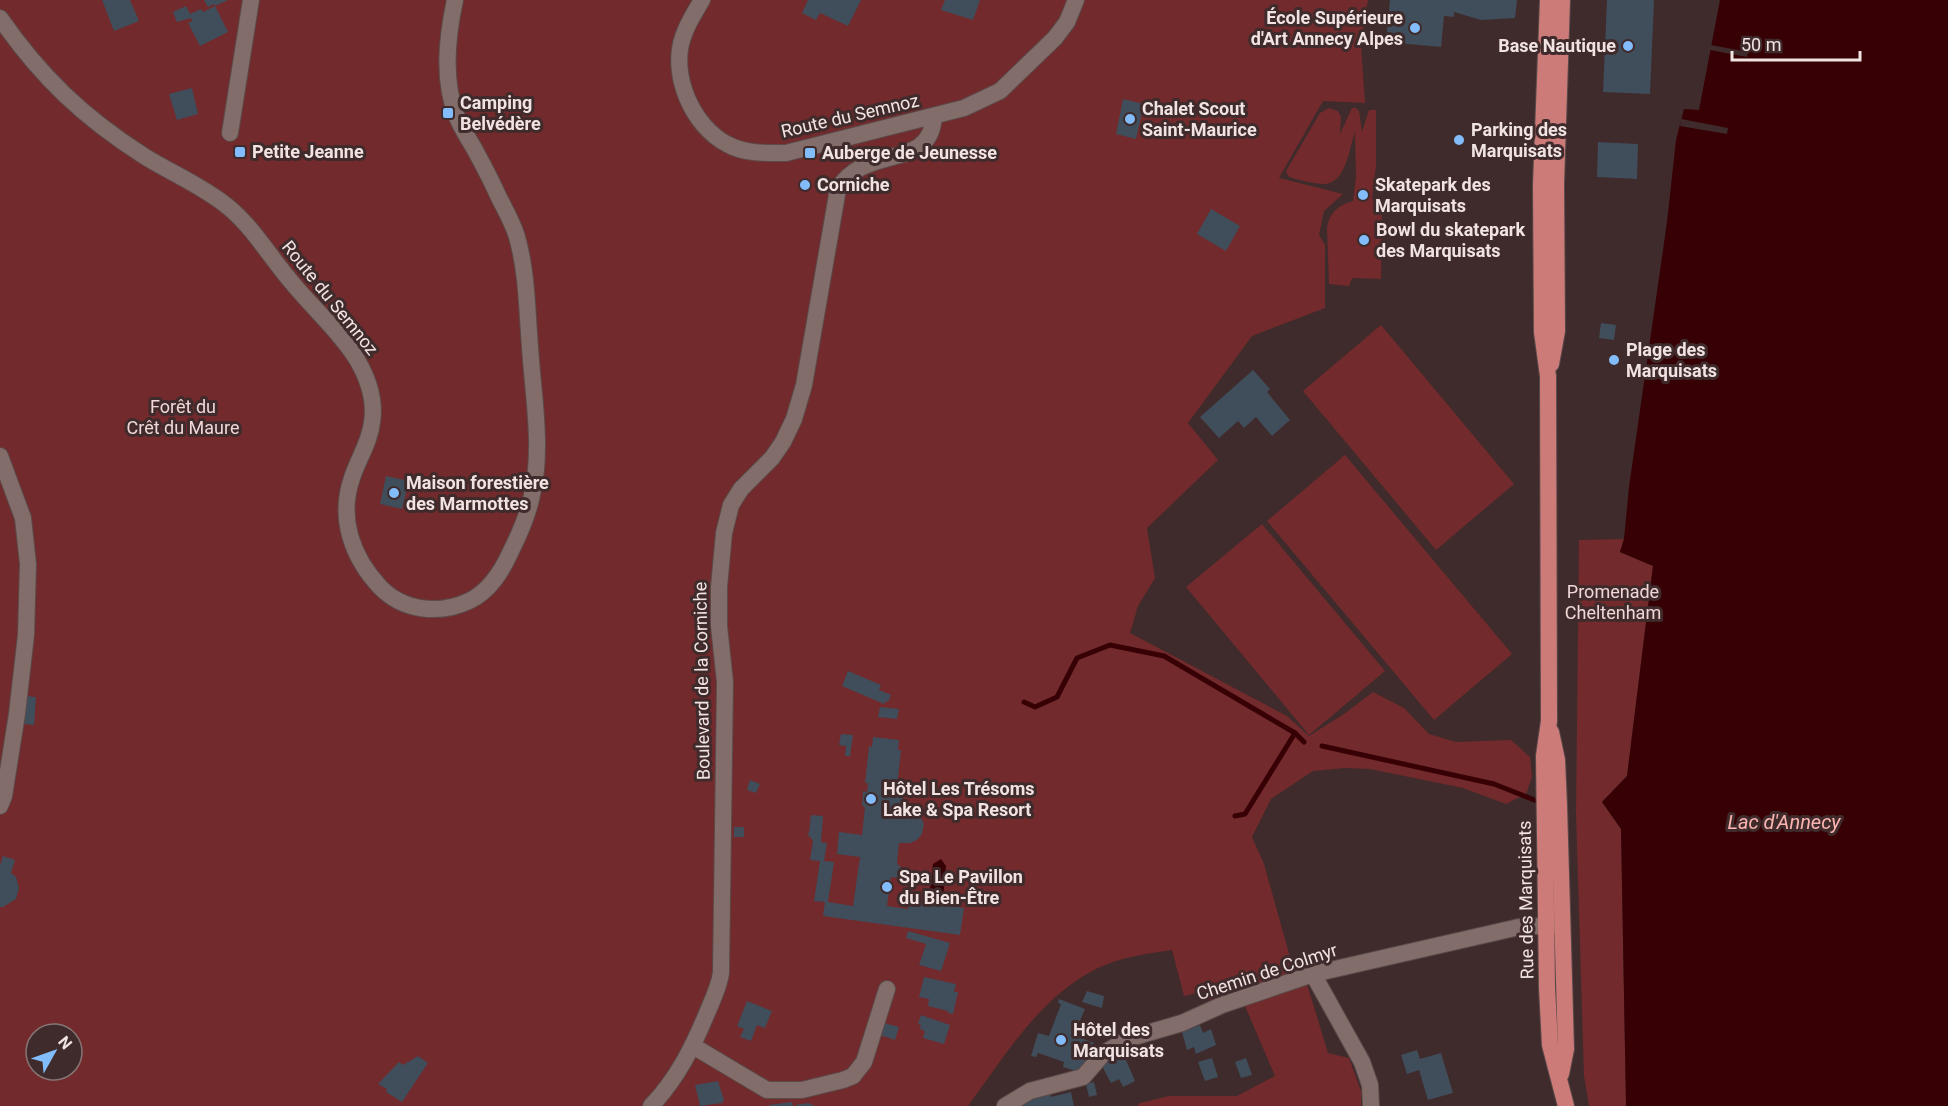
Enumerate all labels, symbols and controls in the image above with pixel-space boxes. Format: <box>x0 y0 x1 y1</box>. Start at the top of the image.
place label: École Supérieure d'Art Annecy Alpes <box>1251 7 1403 49</box>
marker: École Supérieure d'Art Annecy Alpes <box>1408 21 1422 35</box>
scale bar <box>1732 24 1860 62</box>
text: 50 m <box>1741 34 1781 55</box>
place label: Base Nautique <box>1498 35 1616 56</box>
marker: Base Nautique <box>1621 39 1635 53</box>
street label: Route du Semnoz <box>779 89 921 142</box>
place label: Camping Belvédère <box>460 92 541 134</box>
place label: Chalet Scout Saint-Maurice <box>1142 98 1257 140</box>
marker: Camping Belvédère <box>441 106 455 120</box>
marker: Chalet Scout Saint-Maurice <box>1123 112 1137 126</box>
place label: Parking des Marquisats <box>1471 119 1567 161</box>
marker: Parking des Marquisats <box>1452 133 1466 147</box>
place label: Petite Jeanne <box>252 141 364 162</box>
place label: Auberge de Jeunesse <box>822 142 997 163</box>
marker: Petite Jeanne <box>233 145 247 159</box>
marker: Auberge de Jeunesse <box>803 146 817 160</box>
place label: Corniche <box>817 174 890 195</box>
place label: Skatepark des Marquisats <box>1375 174 1491 216</box>
marker: Corniche <box>798 178 812 192</box>
marker: Skatepark des Marquisats <box>1356 188 1370 202</box>
place label: Bowl du skatepark des Marquisats <box>1376 219 1525 261</box>
marker: Bowl du skatepark des Marquisats <box>1357 233 1371 247</box>
street label: Route du Semnoz <box>278 236 383 359</box>
place label: Plage des Marquisats <box>1626 339 1717 381</box>
marker: Plage des Marquisats <box>1607 353 1621 367</box>
park label: Forêt du Crêt du Maure <box>127 396 240 438</box>
place label: Maison forestière des Marmottes <box>406 472 549 514</box>
marker: Maison forestière des Marmottes <box>387 486 401 500</box>
park label: Promenade Cheltenham <box>1565 581 1661 623</box>
street label: Boulevard de la Corniche <box>689 582 714 780</box>
place label: Hôtel Les Trésoms Lake & Spa Resort <box>883 778 1035 820</box>
marker: Hôtel Les Trésoms Lake & Spa Resort <box>864 792 878 806</box>
water label: Lac d'Annecy <box>1728 810 1841 834</box>
street label: Rue des Marquisats <box>1514 820 1537 980</box>
place label: Spa Le Pavillon du Bien-Être <box>899 866 1023 908</box>
marker: Spa Le Pavillon du Bien-Être <box>880 880 894 894</box>
street label: Chemin de Colmyr <box>1194 939 1340 1004</box>
place label: Hôtel des Marquisats <box>1073 1019 1164 1061</box>
north arrow <box>24 1022 84 1082</box>
text: N <box>54 1032 76 1053</box>
marker: Hôtel des Marquisats <box>1054 1033 1068 1047</box>

